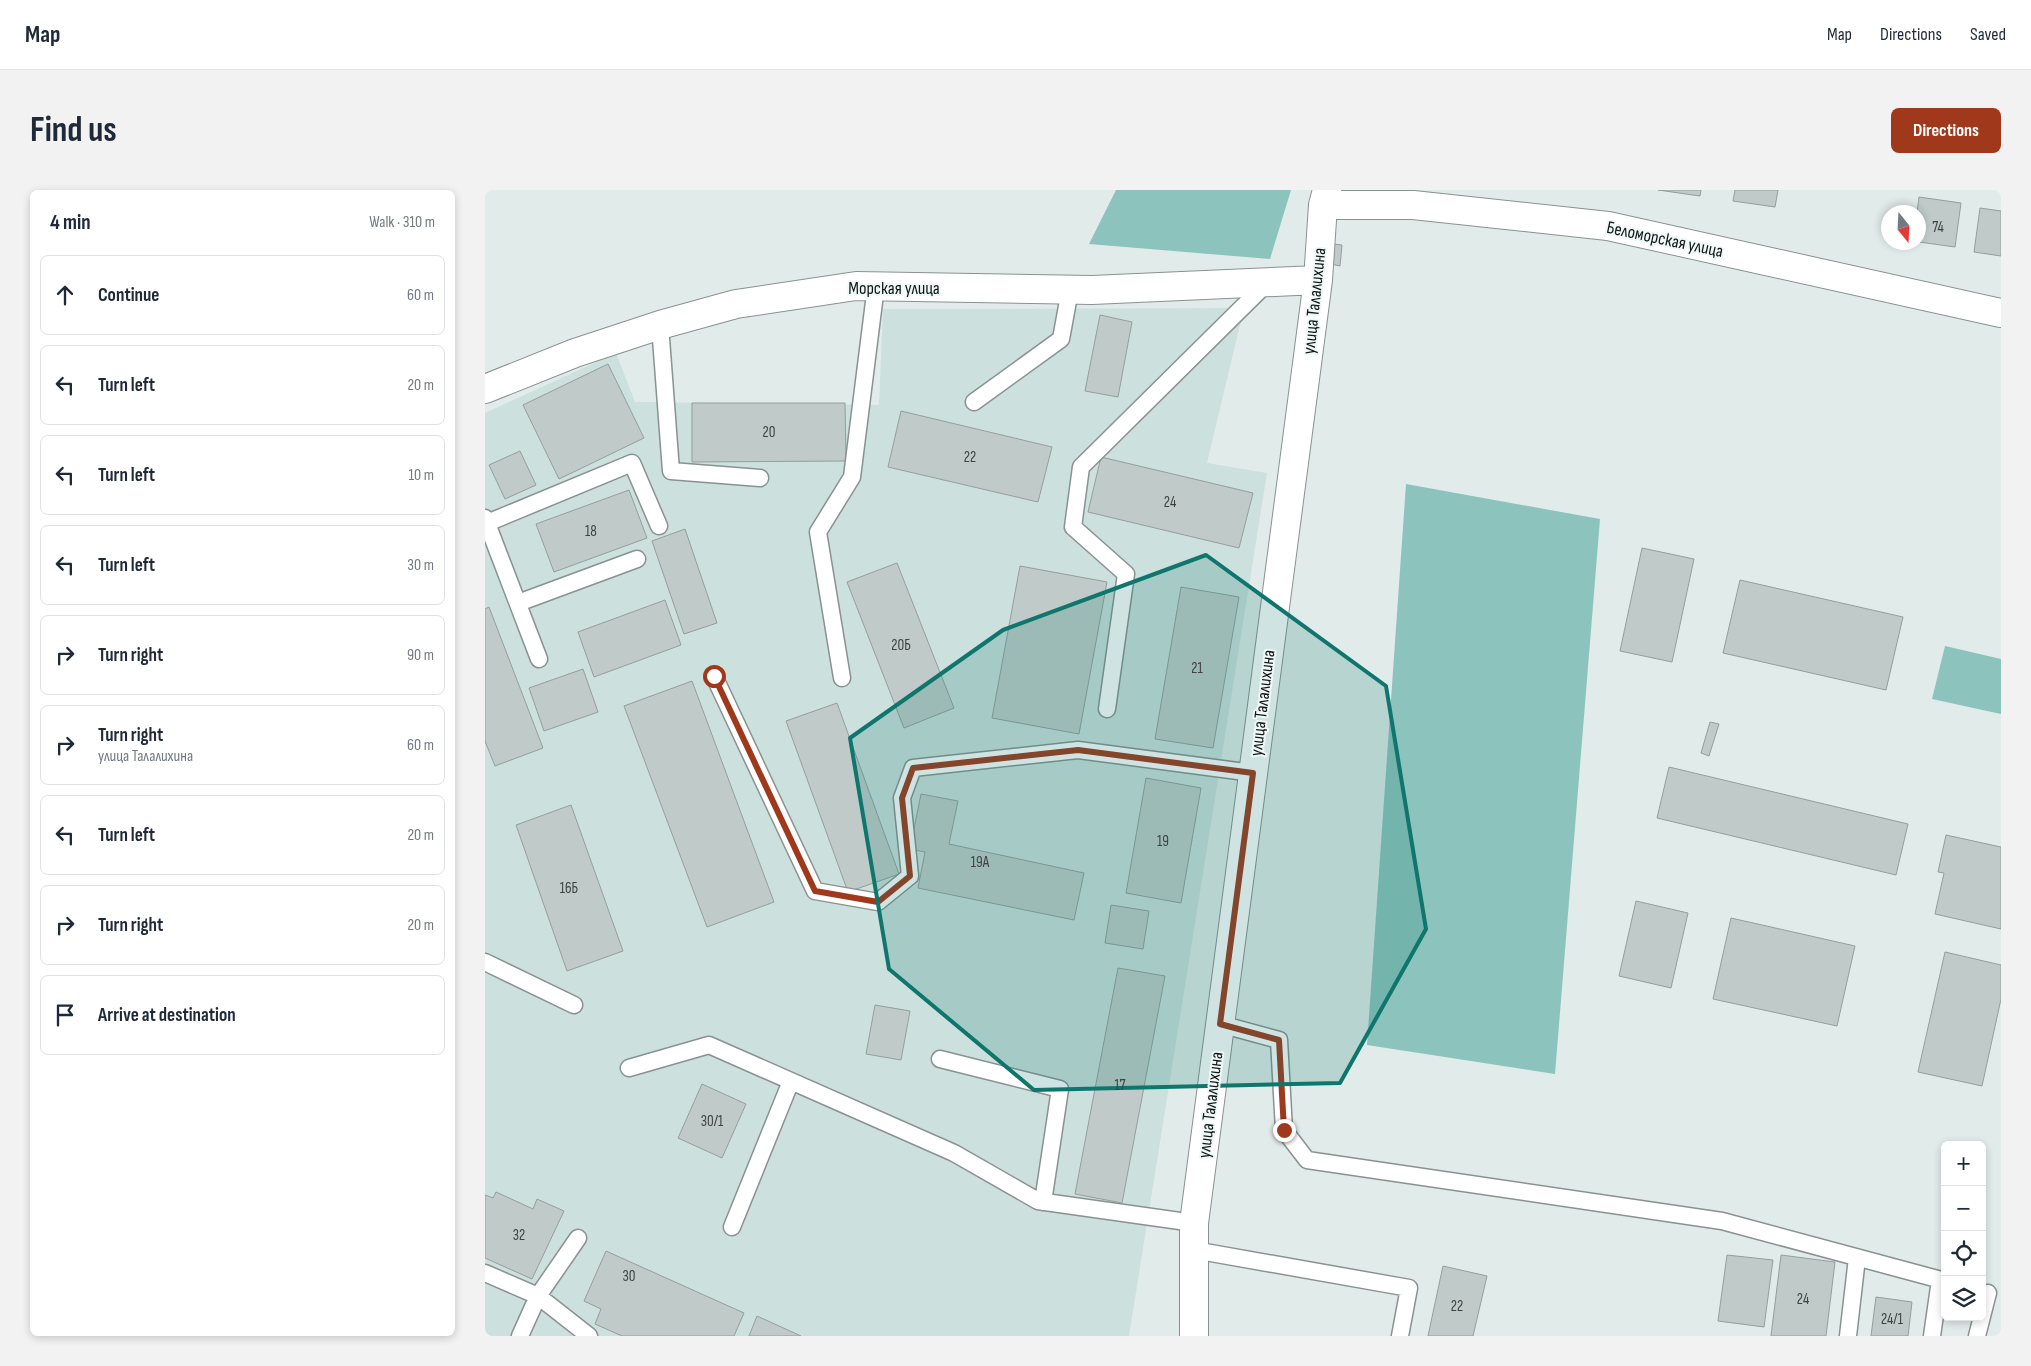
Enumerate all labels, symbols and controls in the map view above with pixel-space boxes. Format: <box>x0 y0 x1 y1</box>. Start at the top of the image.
text: Map <box>25 20 60 49</box>
text: Map <box>1827 24 1852 45</box>
text: Directions <box>1880 24 1942 45</box>
text: Saved <box>1970 24 2006 45</box>
button: Directions <box>1891 108 2001 153</box>
text: Find us <box>30 109 117 152</box>
north arrow <box>1881 205 1926 250</box>
text: 4 min <box>50 210 91 235</box>
text: Walk · 310 m <box>369 213 435 232</box>
street label: Беломорская улица <box>1605 217 1725 262</box>
house number: 74 <box>1932 218 1944 237</box>
street label: улица Талалихина <box>1298 247 1331 355</box>
street label: Морская улица <box>848 278 940 299</box>
icon: ahead <box>51 281 79 309</box>
text: Continue <box>98 284 159 307</box>
text: 60 m <box>407 286 434 305</box>
icon: left <box>51 371 79 399</box>
text: Turn left <box>98 374 155 397</box>
text: 20 m <box>407 376 434 395</box>
house number: 20 <box>763 423 775 442</box>
house number: 22 <box>964 448 976 467</box>
icon: left <box>51 461 79 489</box>
text: Turn left <box>98 464 155 487</box>
text: 10 m <box>408 466 434 485</box>
house number: 24 <box>1164 493 1176 512</box>
house number: 18 <box>585 522 597 541</box>
icon: left <box>51 551 79 579</box>
text: Turn left <box>98 554 155 577</box>
text: 30 m <box>407 556 434 575</box>
house number: 20Б <box>891 636 911 655</box>
icon: right <box>51 641 79 669</box>
text: Turn right <box>98 644 163 667</box>
text: 90 m <box>407 646 434 665</box>
street label: улица Талалихина <box>1246 649 1279 757</box>
house number: 21 <box>1191 659 1203 678</box>
route start <box>703 665 726 688</box>
text: Turn right <box>98 724 163 747</box>
icon: right <box>51 731 79 759</box>
text: 60 m <box>407 736 434 755</box>
text: улица Талалихина <box>98 747 193 766</box>
icon: left <box>51 821 79 849</box>
text: Turn left <box>98 824 155 847</box>
text: 20 m <box>407 826 434 845</box>
house number: 19 <box>1157 832 1169 851</box>
house number: 19А <box>971 853 990 872</box>
house number: 16Б <box>560 879 579 898</box>
icon: right <box>51 911 79 939</box>
text: Turn right <box>98 914 163 937</box>
text: 20 m <box>407 916 434 935</box>
icon: arrive <box>51 1001 79 1029</box>
text: Arrive at destination <box>98 1004 236 1027</box>
street label: улица Талалихина <box>1194 1051 1227 1159</box>
house number: 17 <box>1114 1076 1126 1095</box>
house number: 30/1 <box>701 1112 724 1131</box>
route end <box>1273 1119 1296 1142</box>
map controls <box>1941 1141 1986 1321</box>
button: + <box>1941 1141 1986 1186</box>
button: − <box>1941 1186 1986 1231</box>
house number: 32 <box>513 1226 525 1245</box>
button: locate <box>1941 1231 1986 1276</box>
house number: 30 <box>623 1267 635 1286</box>
button: layers <box>1941 1276 1986 1321</box>
house number: 24 <box>1797 1290 1809 1309</box>
house number: 22 <box>1451 1297 1463 1316</box>
house number: 24/1 <box>1881 1310 1904 1329</box>

